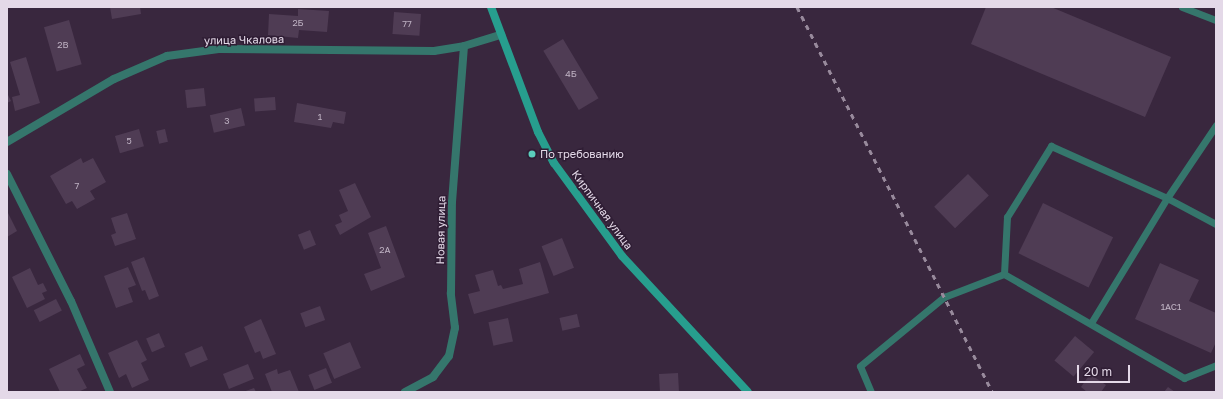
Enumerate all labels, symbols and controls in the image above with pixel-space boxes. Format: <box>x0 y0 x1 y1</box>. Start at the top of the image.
house number: 2Б <box>292 18 304 28</box>
house number: 77 <box>402 19 412 29</box>
street label: улица Чкалова <box>204 33 284 47</box>
house number: 2В <box>57 40 69 50</box>
house number: 4Б <box>565 69 577 79</box>
house number: 1 <box>318 112 322 122</box>
house number: 3 <box>224 116 230 126</box>
house number: 5 <box>126 136 132 146</box>
place label: По требованию <box>540 147 624 161</box>
marker: По требованию <box>527 149 537 159</box>
street label: Кирпичная улица <box>569 168 635 252</box>
house number: 7 <box>75 181 79 191</box>
street label: Новая улица <box>434 196 448 264</box>
house number: 2А <box>379 245 391 255</box>
house number: 1АС1 <box>1161 302 1181 312</box>
scale bar <box>1079 357 1132 383</box>
text: 20 m <box>1084 364 1112 379</box>

